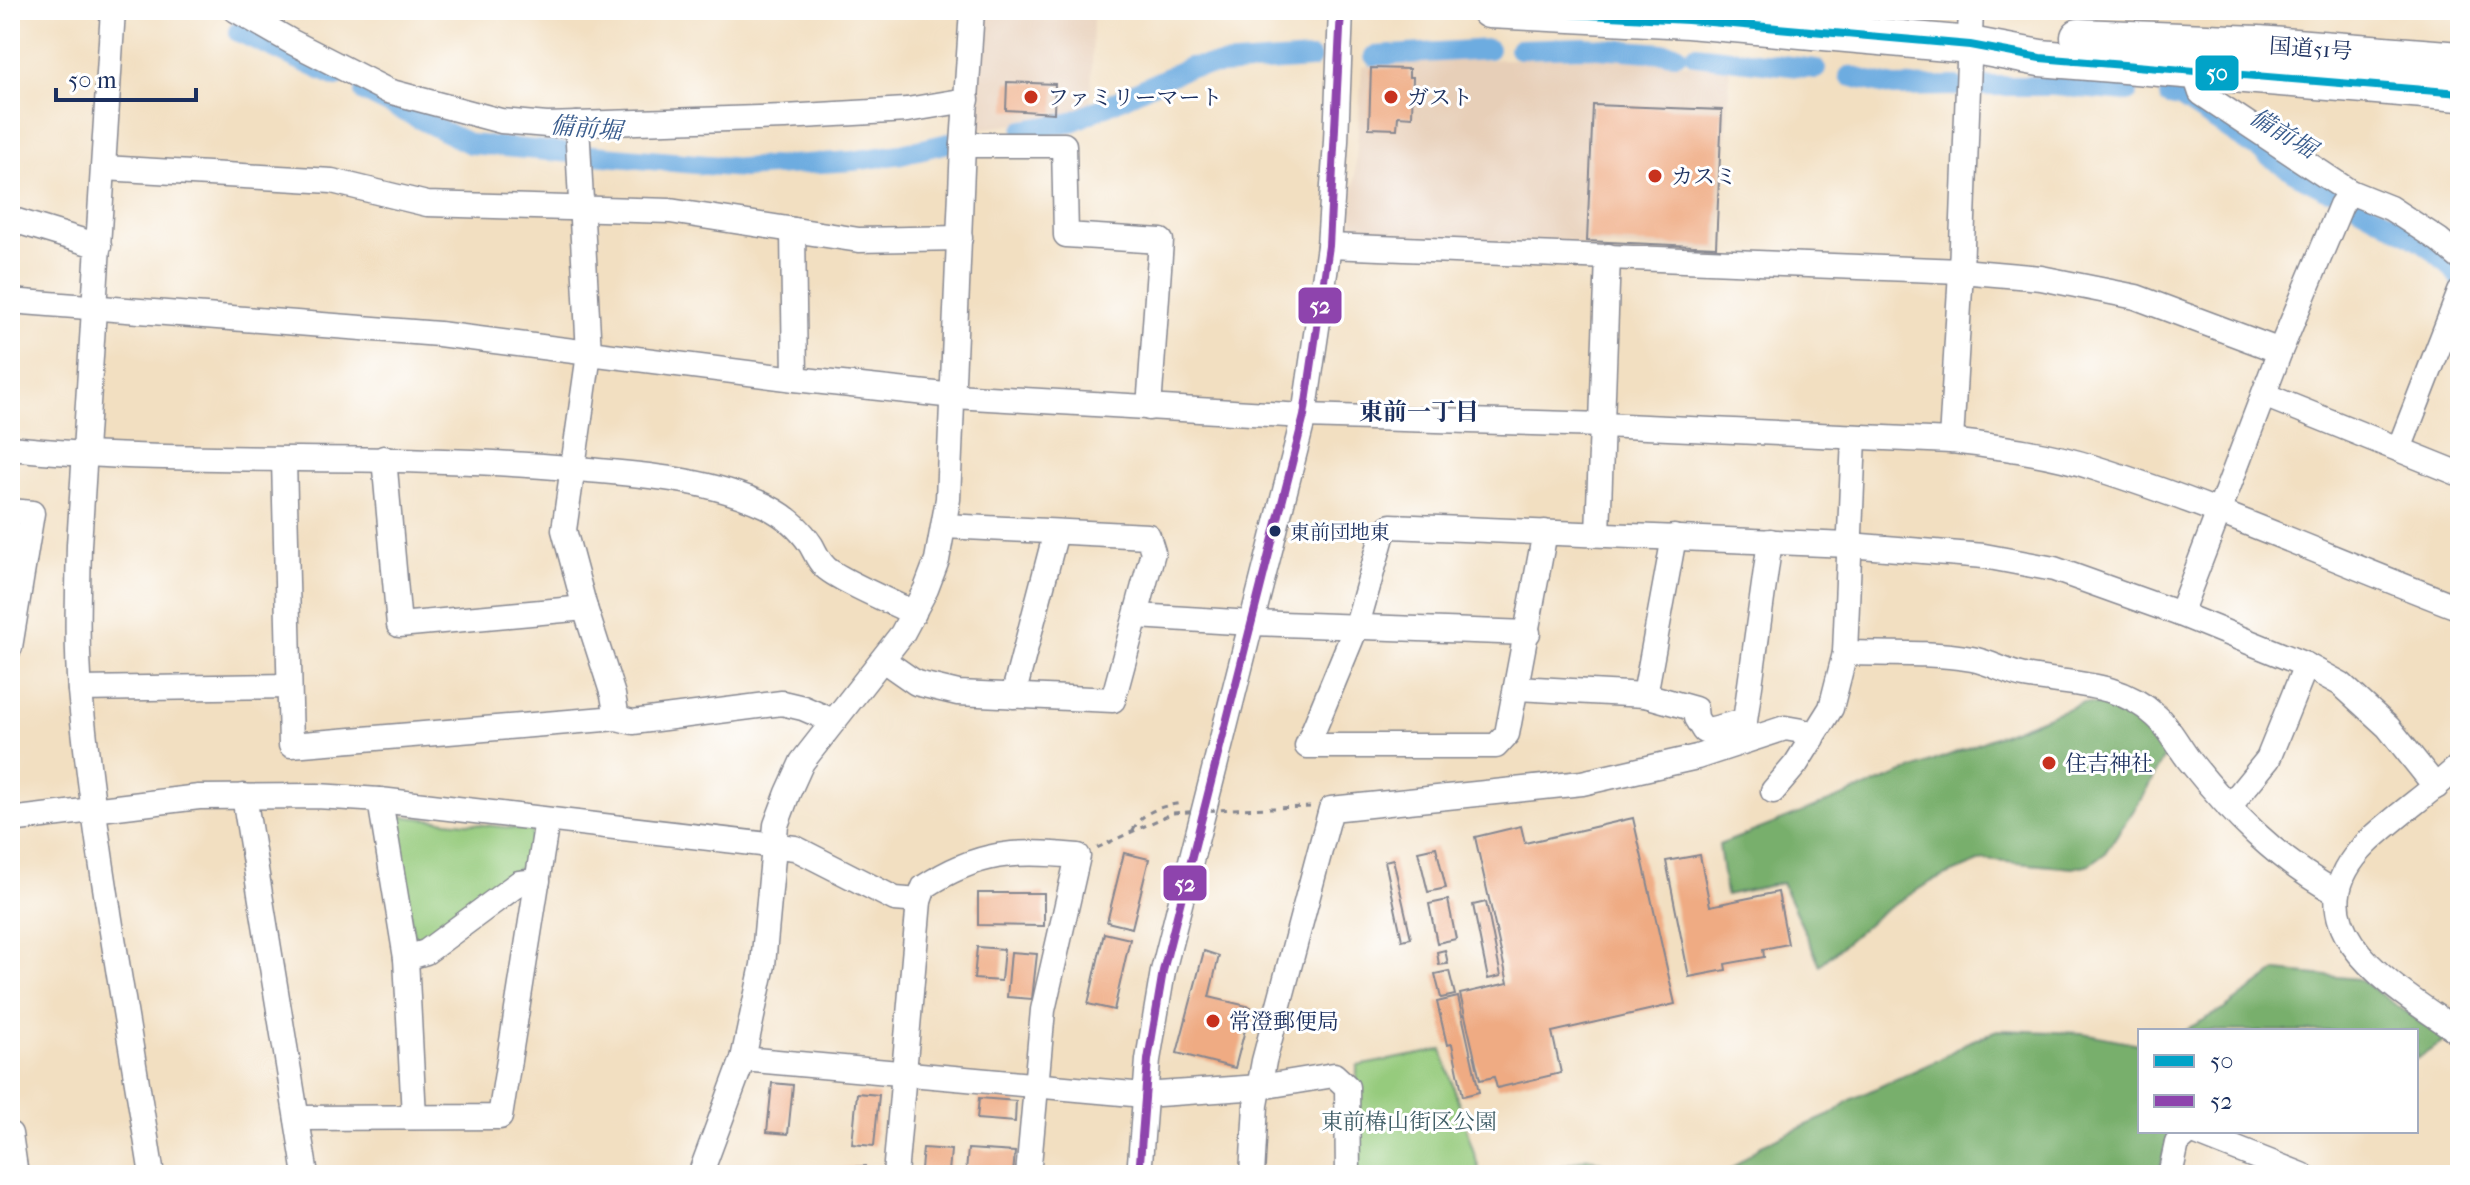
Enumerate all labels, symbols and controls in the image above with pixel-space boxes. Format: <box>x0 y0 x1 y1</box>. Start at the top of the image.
street label: 国道51号 <box>2268 33 2353 65</box>
scale bar <box>56 52 196 102</box>
line badge: 50 <box>2194 54 2240 92</box>
text: 50 <box>2206 60 2228 86</box>
text: 50 m <box>68 66 117 94</box>
place label: ファミリーマート <box>1047 85 1223 111</box>
place label: ガスト <box>1407 85 1473 111</box>
marker: ファミリーマート <box>1022 88 1040 106</box>
marker: ガスト <box>1382 88 1400 106</box>
water label: 備前堀 <box>2245 102 2324 166</box>
water label: 備前堀 <box>549 111 627 145</box>
place label: カスミ <box>1671 164 1737 190</box>
marker: カスミ <box>1646 167 1664 185</box>
line badge: 52 <box>1297 286 1343 325</box>
text: 52 <box>1310 293 1330 319</box>
district label: 東前一丁目 <box>1359 398 1479 426</box>
place label: 東前団地東 <box>1290 521 1390 544</box>
marker: 東前団地東 <box>1267 523 1283 539</box>
place label: 住吉神社 <box>2065 751 2153 777</box>
marker: 住吉神社 <box>2040 754 2058 772</box>
line badge: 52 <box>1162 864 1208 902</box>
text: 52 <box>1175 871 1195 897</box>
place label: 常澄郵便局 <box>1229 1009 1339 1035</box>
marker: 常澄郵便局 <box>1204 1012 1222 1030</box>
legend <box>2138 1029 2418 1133</box>
text: 50 <box>2210 1047 2234 1075</box>
text: 52 <box>2210 1087 2233 1115</box>
park label: 東前椿山街区公園 <box>1321 1109 1497 1135</box>

